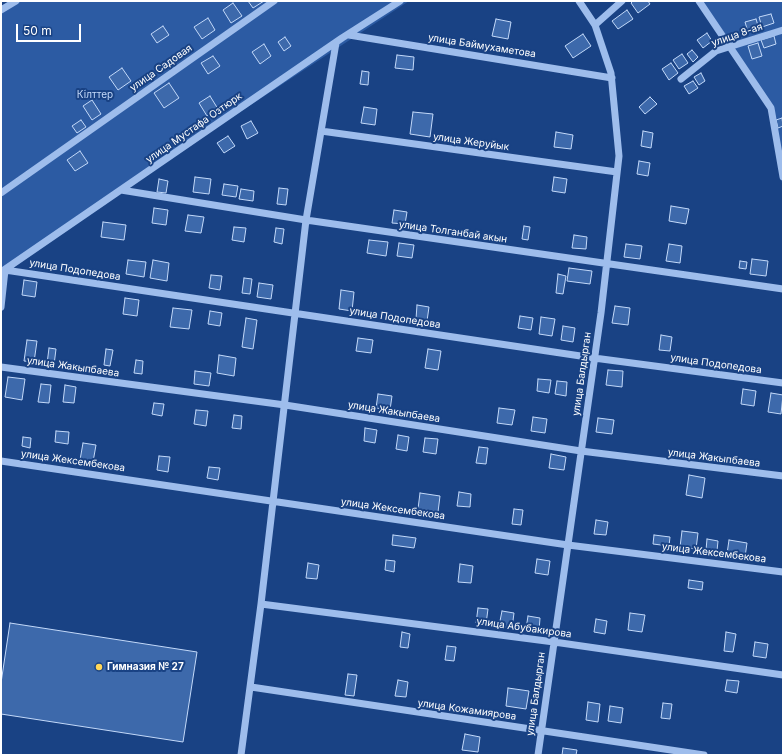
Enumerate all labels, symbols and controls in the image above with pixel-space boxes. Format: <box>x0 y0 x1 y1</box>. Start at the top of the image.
scale bar <box>18 16 83 42</box>
street label: улица 8-ая <box>710 21 764 49</box>
text: 50 m <box>23 23 52 38</box>
street label: улица Баймухаметова <box>427 32 537 60</box>
street label: улица Садовая <box>128 42 194 94</box>
park label: Кілттер <box>77 89 113 101</box>
street label: улица Мустафа Озтюрк <box>144 90 244 166</box>
street label: улица Жеруйык <box>432 131 510 153</box>
street label: улица Толганбай акын <box>398 218 508 246</box>
street label: улица Подопедова <box>29 257 121 283</box>
street label: улица Подопедова <box>349 305 441 331</box>
street label: улица Балдырган <box>570 331 594 417</box>
street label: улица Подопедова <box>670 352 762 376</box>
street label: улица Жакыпбаева <box>26 355 120 379</box>
street label: улица Жакыпбаева <box>347 399 441 425</box>
street label: улица Жакыпбаева <box>667 446 761 470</box>
street label: улица Жексембекова <box>20 448 126 474</box>
street label: улица Жексембекова <box>340 496 446 522</box>
street label: улица Жексембекова <box>661 541 767 565</box>
street label: улица Абубакирова <box>476 615 572 641</box>
street label: улица Балдырган <box>524 651 548 737</box>
place label: Гимназия № 27 <box>107 661 184 673</box>
marker: Гимназия № 27 <box>94 662 104 672</box>
street label: улица Кожамиярова <box>417 697 517 723</box>

